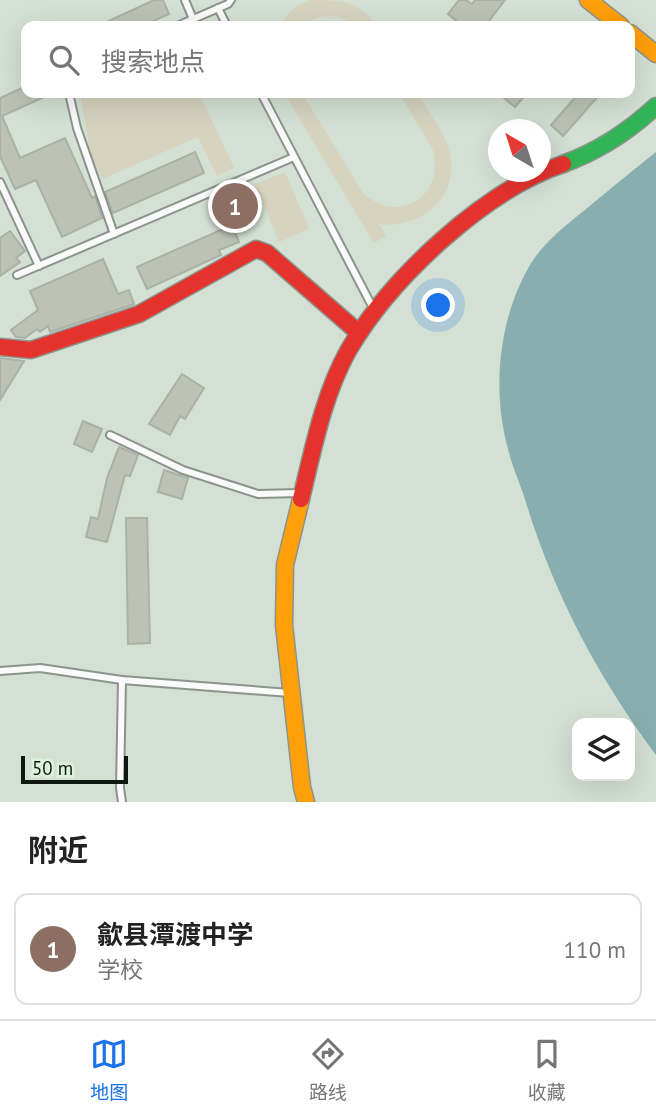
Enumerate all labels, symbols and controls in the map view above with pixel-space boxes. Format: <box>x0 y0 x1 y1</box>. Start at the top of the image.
search box <box>21 21 635 98</box>
icon: search <box>45 41 83 79</box>
text: 搜索地点 <box>101 45 205 78</box>
north arrow <box>488 119 551 182</box>
pin: 1 <box>212 180 258 232</box>
your location <box>421 288 455 322</box>
map controls <box>572 718 635 781</box>
button: layers <box>572 718 635 781</box>
scale bar <box>21 753 128 785</box>
text: 50 m <box>32 756 73 780</box>
text: 附近 <box>28 830 88 869</box>
text: 歙县潭渡中学 <box>97 918 253 951</box>
text: 1 <box>46 935 60 964</box>
text: 110 m <box>564 935 626 964</box>
text: 学校 <box>97 955 143 984</box>
tab: 地图 <box>90 1035 128 1104</box>
tab: 路线 <box>309 1035 347 1104</box>
tab: 收藏 <box>528 1035 566 1104</box>

